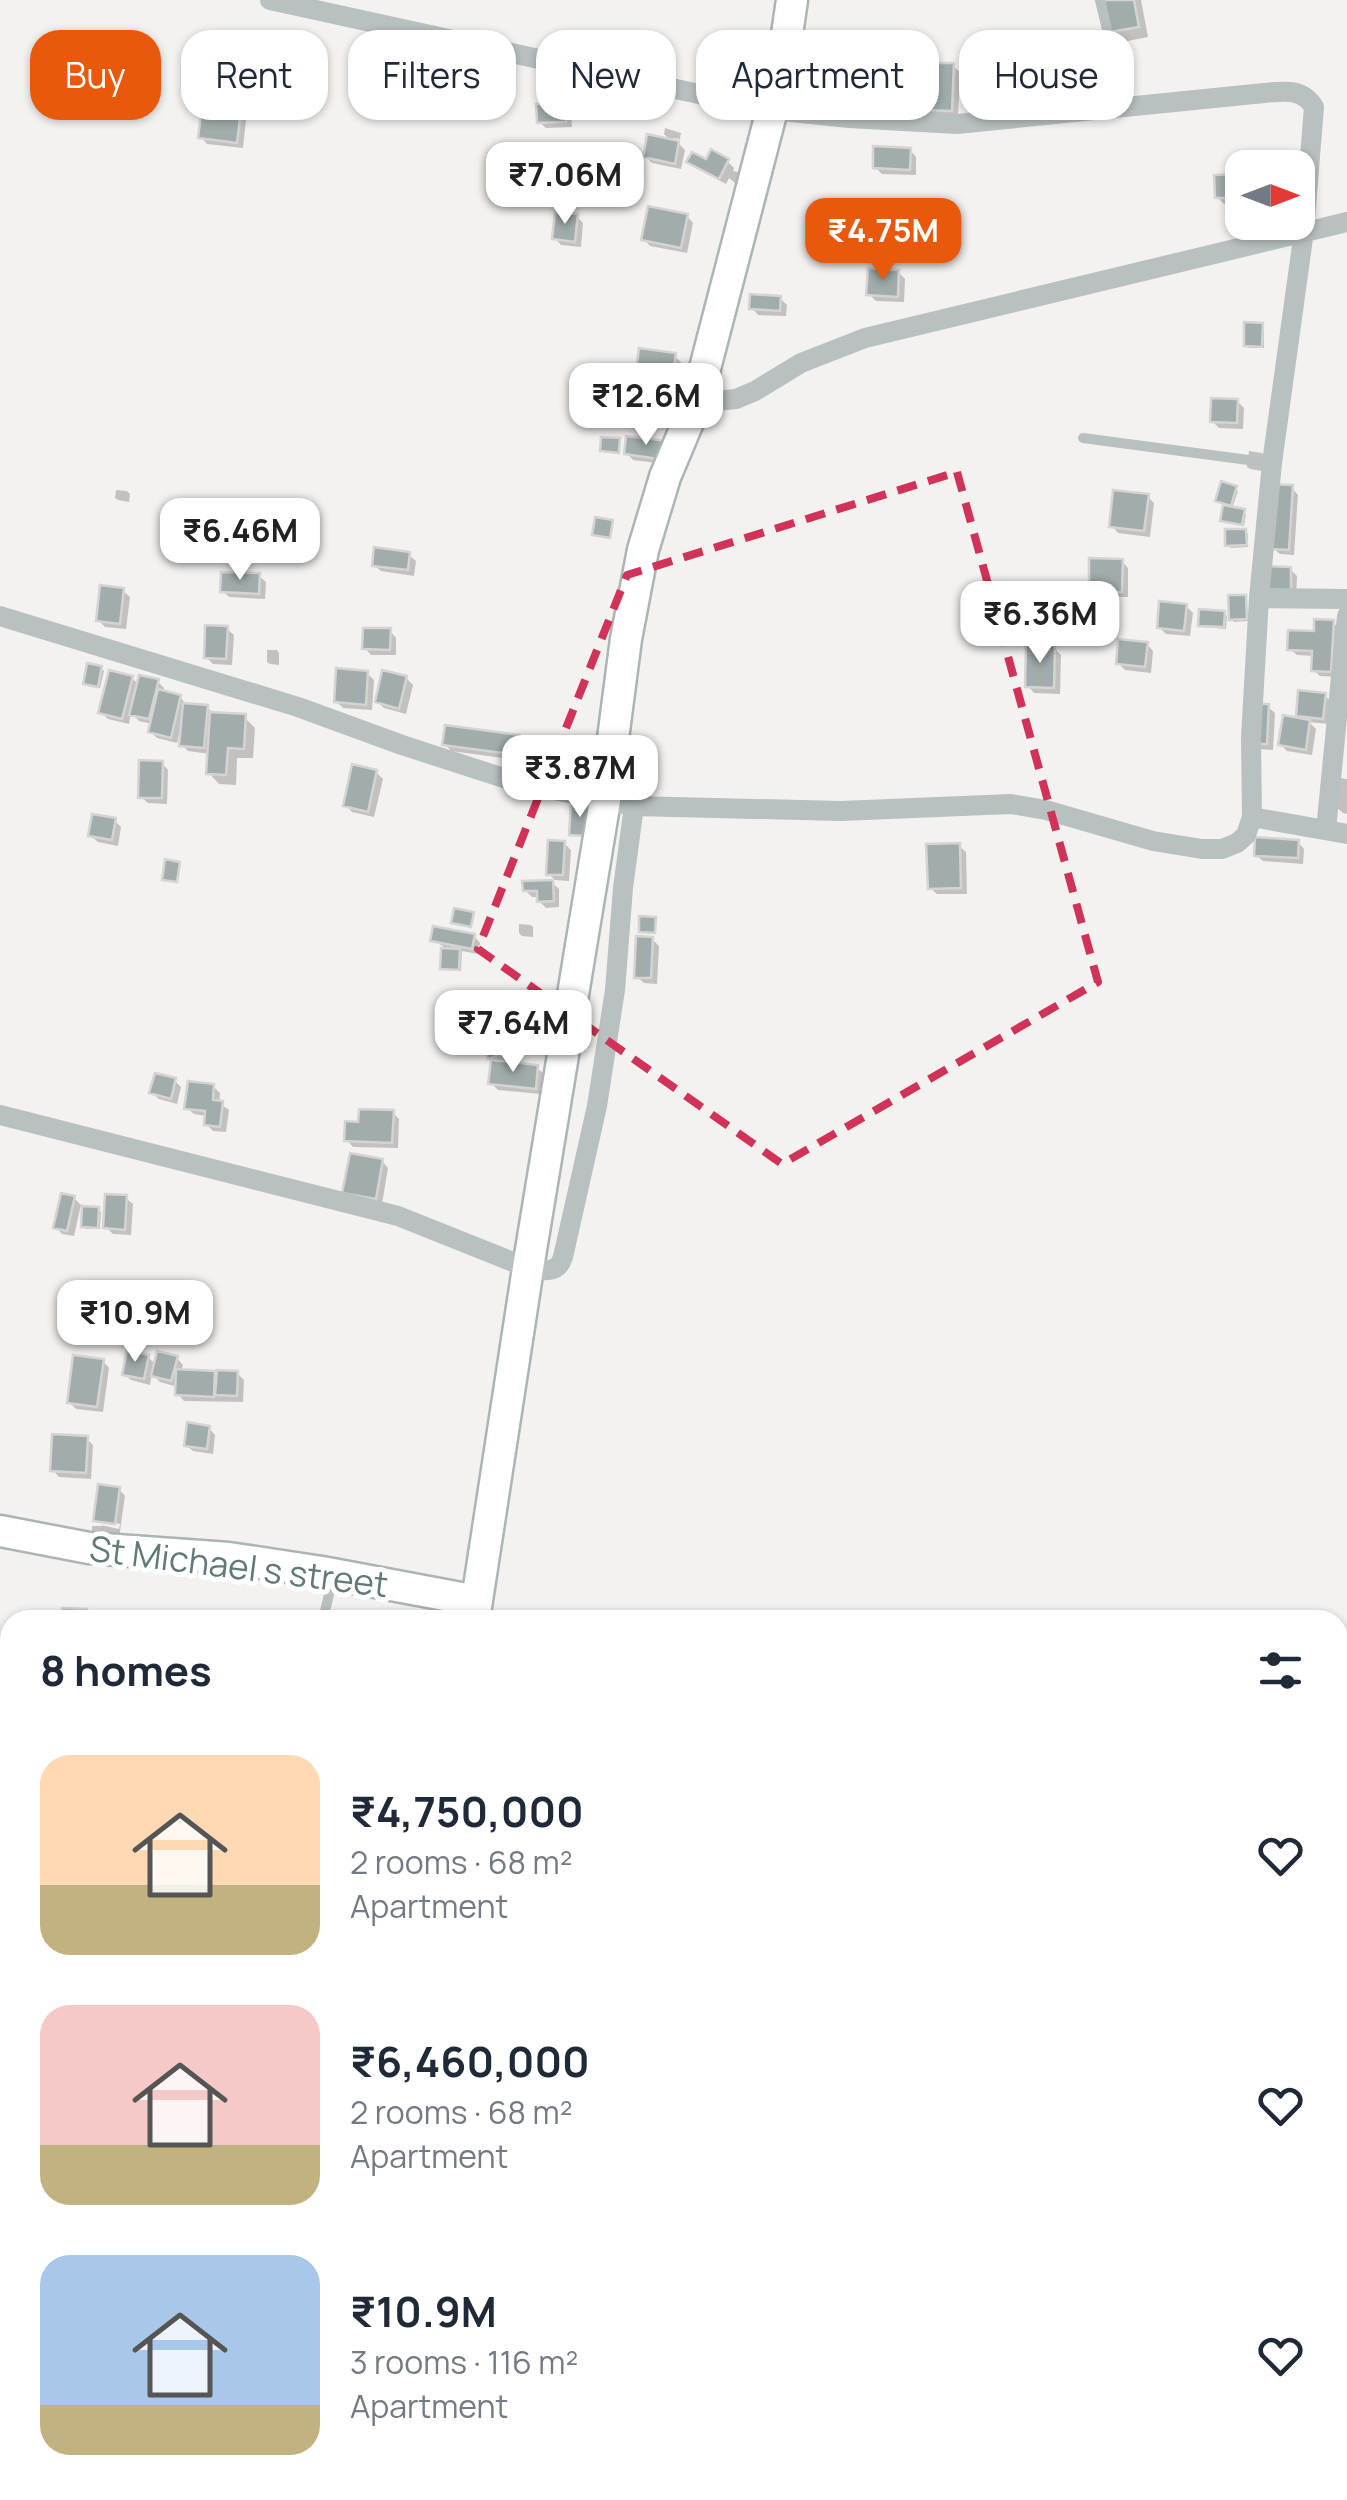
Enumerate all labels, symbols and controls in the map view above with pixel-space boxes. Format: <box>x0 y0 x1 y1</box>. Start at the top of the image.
chip: Buy <box>30 30 161 120</box>
chip: Rent <box>181 30 328 120</box>
chip: Filters <box>348 30 516 120</box>
chip: New <box>536 30 676 120</box>
chip: Apartment <box>696 30 939 120</box>
chip: House <box>959 30 1134 120</box>
pin: ₹7.06M <box>484 142 646 227</box>
north arrow <box>1225 150 1315 240</box>
map controls <box>1225 150 1315 240</box>
text: ₹7.06M <box>508 152 622 196</box>
pin: ₹4.75M <box>802 198 964 283</box>
text: ₹4.75M <box>827 208 939 252</box>
pin: ₹12.6M <box>565 363 727 448</box>
text: ₹12.6M <box>591 373 701 417</box>
pin: ₹6.46M <box>159 498 321 583</box>
text: ₹6.46M <box>182 508 298 552</box>
pin: ₹6.36M <box>959 581 1121 666</box>
text: ₹6.36M <box>982 591 1098 635</box>
pin: ₹3.87M <box>499 735 661 820</box>
text: ₹3.87M <box>524 745 636 789</box>
pin: ₹7.64M <box>432 990 594 1075</box>
text: ₹7.64M <box>457 1000 569 1044</box>
pin: ₹10.9M <box>54 1280 216 1365</box>
text: ₹10.9M <box>79 1290 191 1334</box>
street label: St Michael s street <box>87 1524 391 1608</box>
text: 8 homes <box>40 1641 212 1699</box>
icon: filters <box>1253 1643 1308 1698</box>
text: ₹4,750,000 <box>350 1782 584 1840</box>
icon: home <box>120 1795 240 1915</box>
icon: heart <box>1253 1828 1308 1883</box>
text: 2 rooms · 68 m² <box>350 1840 572 1884</box>
text: Apartment <box>350 1884 508 1928</box>
text: ₹6,460,000 <box>350 2032 590 2090</box>
icon: home <box>120 2045 240 2165</box>
icon: heart <box>1253 2078 1308 2133</box>
text: 2 rooms · 68 m² <box>350 2090 572 2134</box>
text: Apartment <box>350 2134 508 2178</box>
text: ₹10.9M <box>350 2282 497 2340</box>
icon: home <box>120 2295 240 2415</box>
icon: heart <box>1253 2328 1308 2383</box>
text: 3 rooms · 116 m² <box>350 2340 578 2384</box>
text: Apartment <box>350 2384 508 2428</box>

